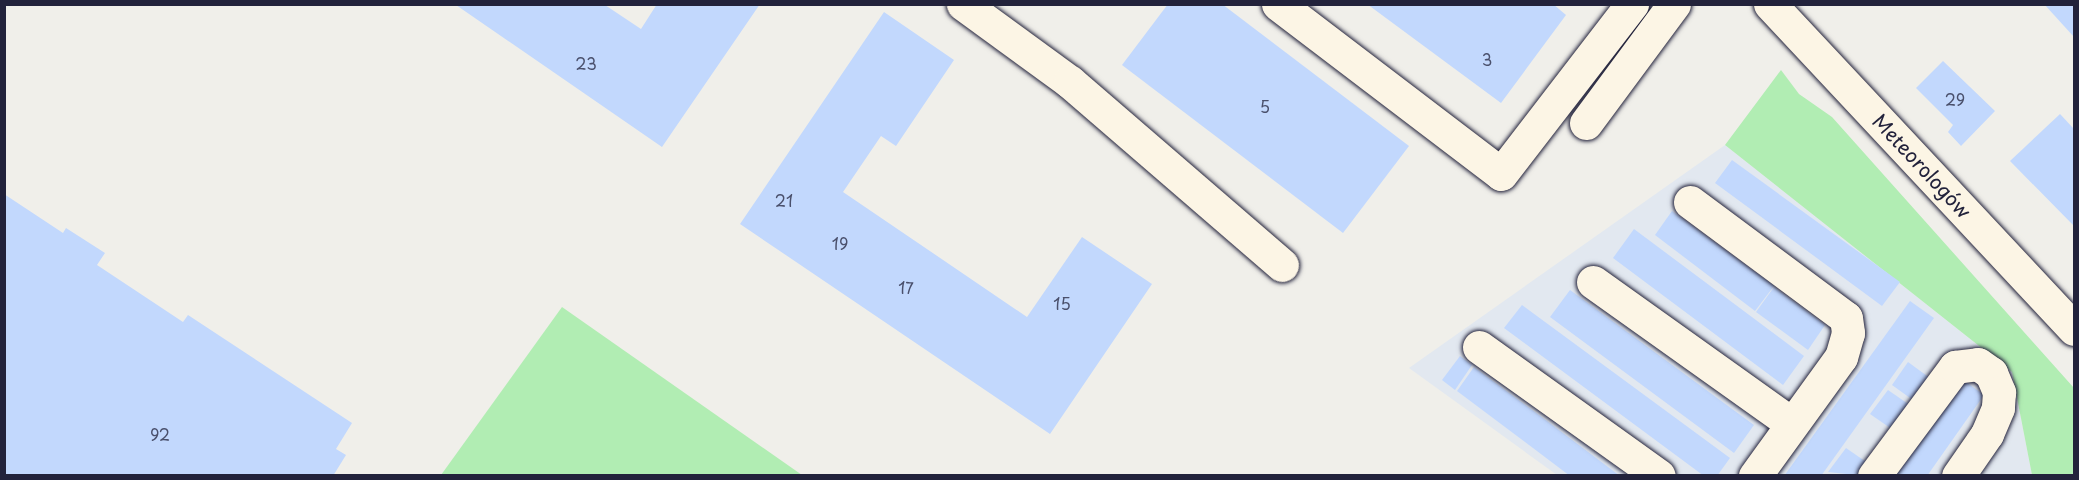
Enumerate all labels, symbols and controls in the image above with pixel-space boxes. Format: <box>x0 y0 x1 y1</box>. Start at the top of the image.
house number: 3 <box>1482 49 1492 69</box>
house number: 23 <box>575 53 597 73</box>
house number: 29 <box>1945 89 1965 109</box>
house number: 5 <box>1260 96 1270 116</box>
street label: Meteorologów <box>1868 109 1976 223</box>
house number: 21 <box>775 190 793 210</box>
house number: 19 <box>832 233 848 253</box>
house number: 17 <box>898 277 914 297</box>
house number: 15 <box>1053 293 1071 313</box>
house number: 92 <box>150 424 170 444</box>

